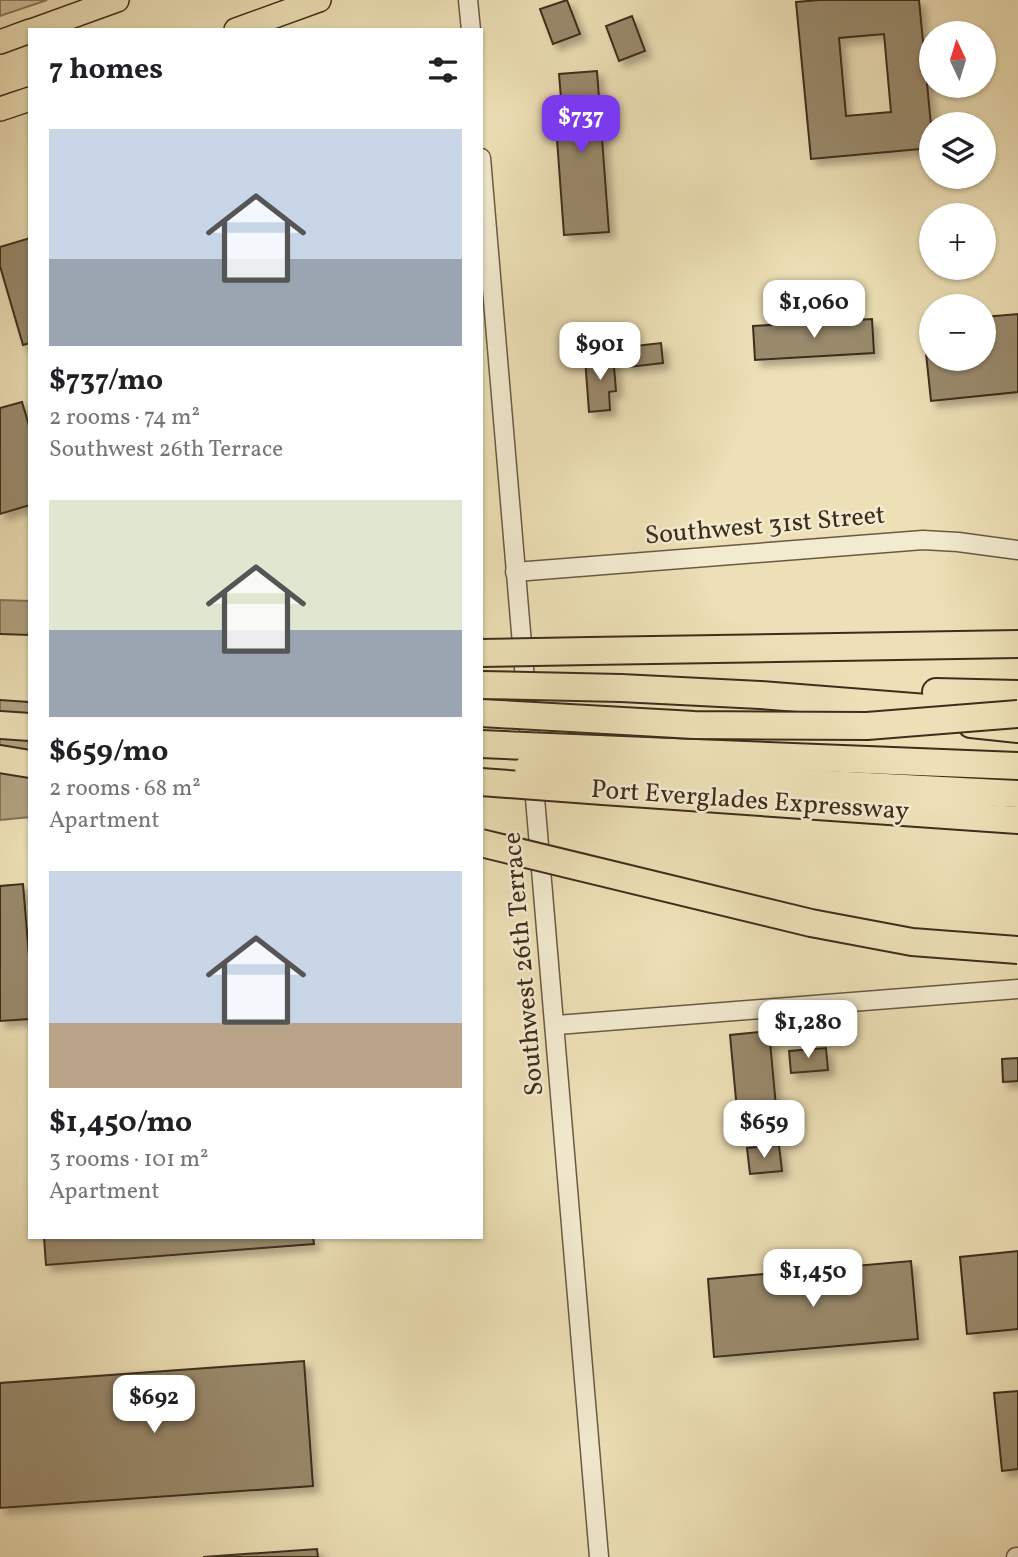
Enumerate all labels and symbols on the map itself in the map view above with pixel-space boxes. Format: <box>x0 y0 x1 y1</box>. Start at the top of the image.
north arrow <box>919 21 996 98</box>
pin: $737 <box>540 96 622 155</box>
pin: $1,060 <box>757 280 871 340</box>
pin: $901 <box>559 322 641 382</box>
street label: Southwest 31st Street <box>643 498 887 554</box>
street label: Port Everglades Expressway <box>590 772 910 830</box>
street label: Southwest 26th Terrace <box>495 831 553 1097</box>
pin: $1,280 <box>751 1000 865 1060</box>
pin: $659 <box>723 1100 805 1160</box>
pin: $1,450 <box>756 1250 870 1309</box>
pin: $692 <box>113 1376 195 1435</box>

